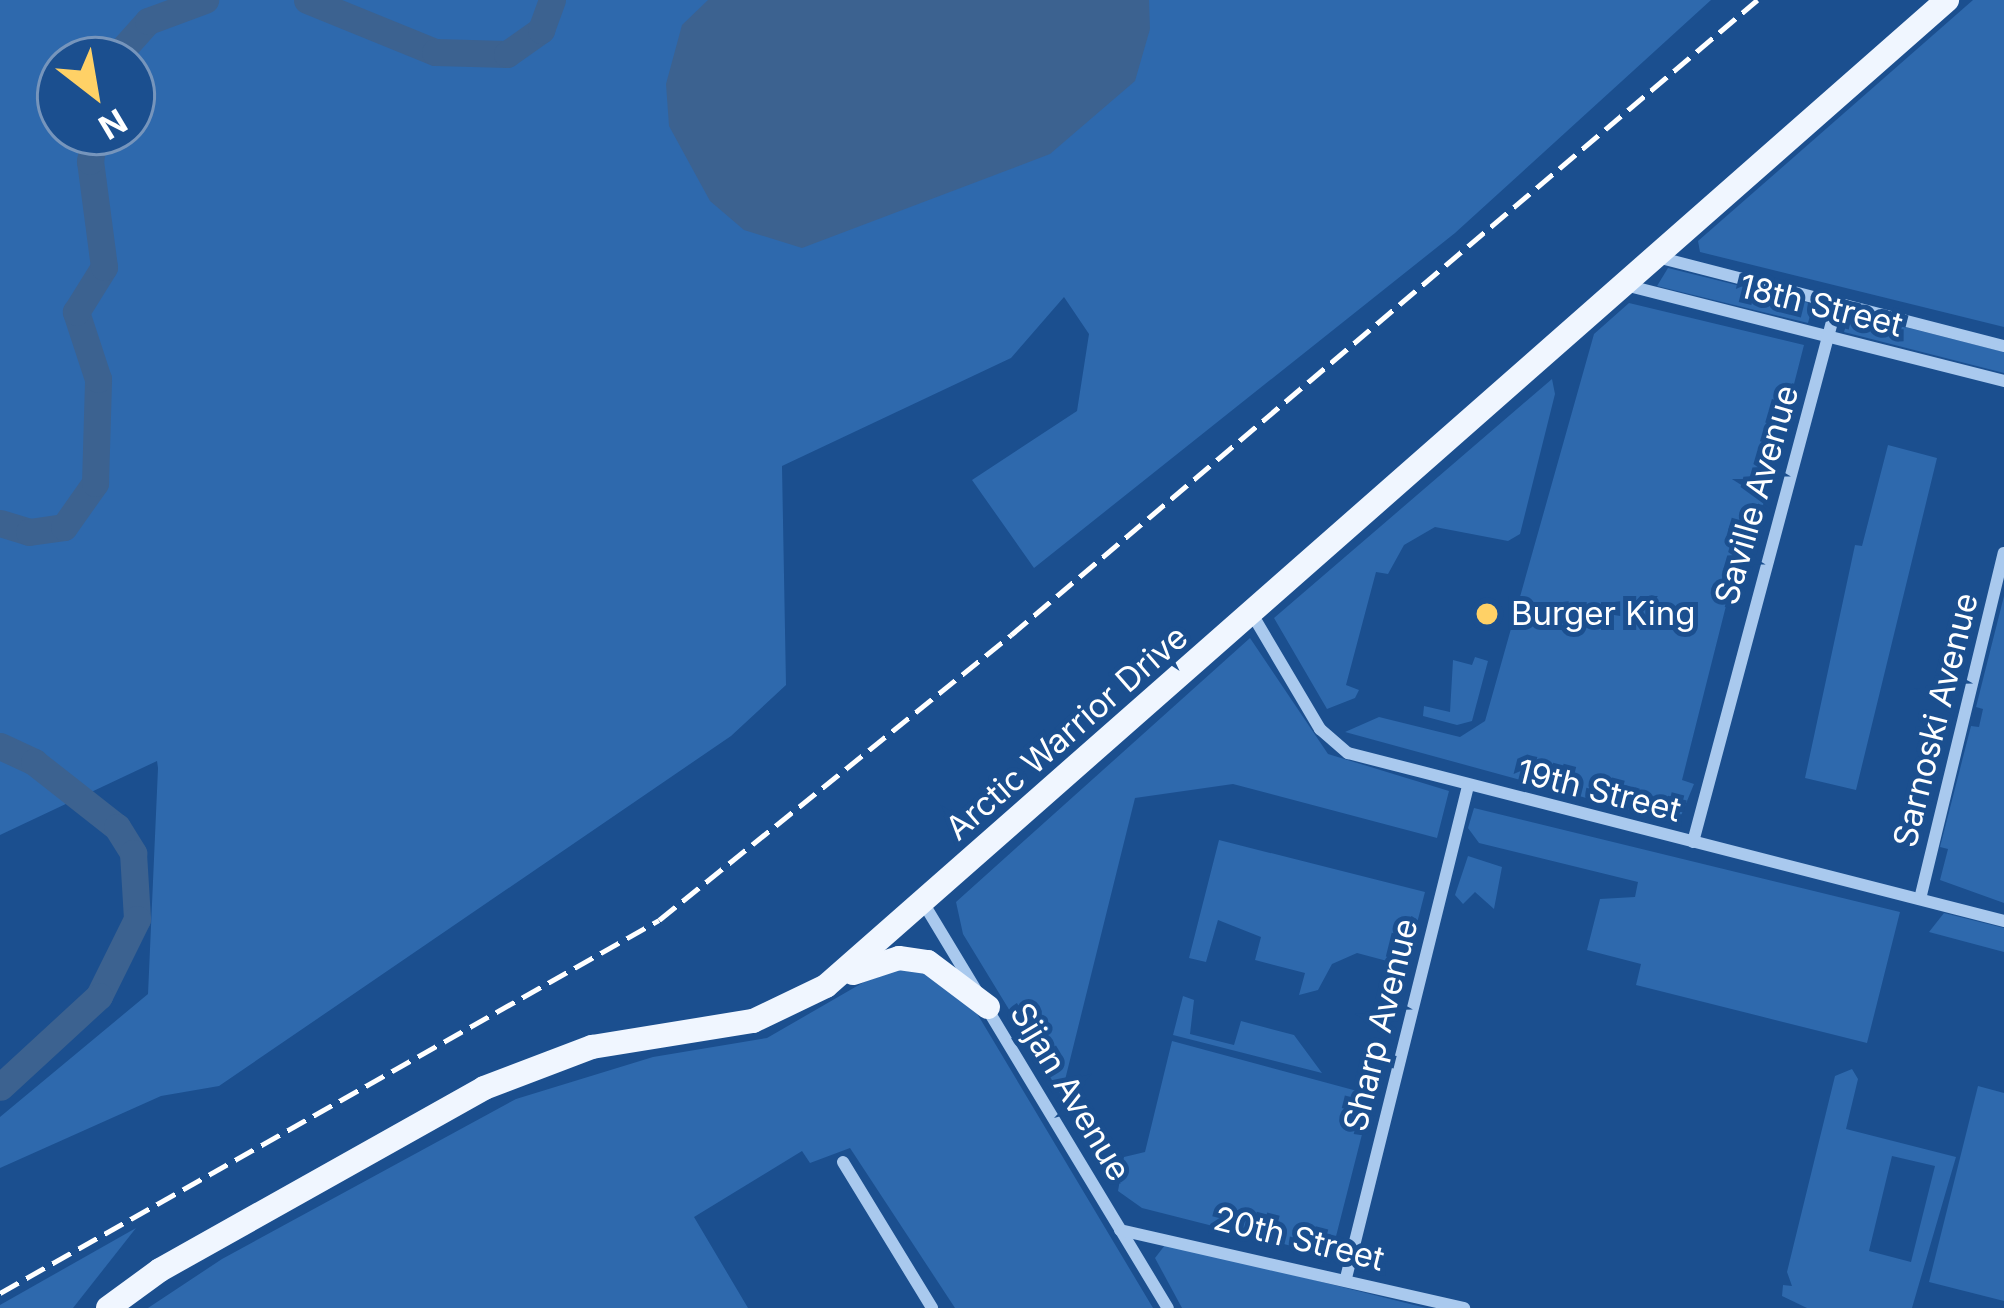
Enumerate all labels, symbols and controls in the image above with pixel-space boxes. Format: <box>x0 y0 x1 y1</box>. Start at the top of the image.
north arrow <box>36 36 156 156</box>
text: N <box>92 101 134 148</box>
street label: 18th Street <box>1735 267 1907 345</box>
street label: Saville Avenue <box>1707 381 1807 609</box>
street label: Sarnoski Avenue <box>1885 589 1987 851</box>
place label: Burger King <box>1511 594 1696 634</box>
marker: Burger King <box>1474 601 1500 627</box>
street label: Arctic Warrior Drive <box>938 617 1196 849</box>
street label: 19th Street <box>1513 752 1685 830</box>
street label: Sharp Avenue <box>1335 915 1427 1135</box>
street label: Sijan Avenue <box>1001 996 1139 1188</box>
street label: 20th Street <box>1210 1199 1388 1279</box>

